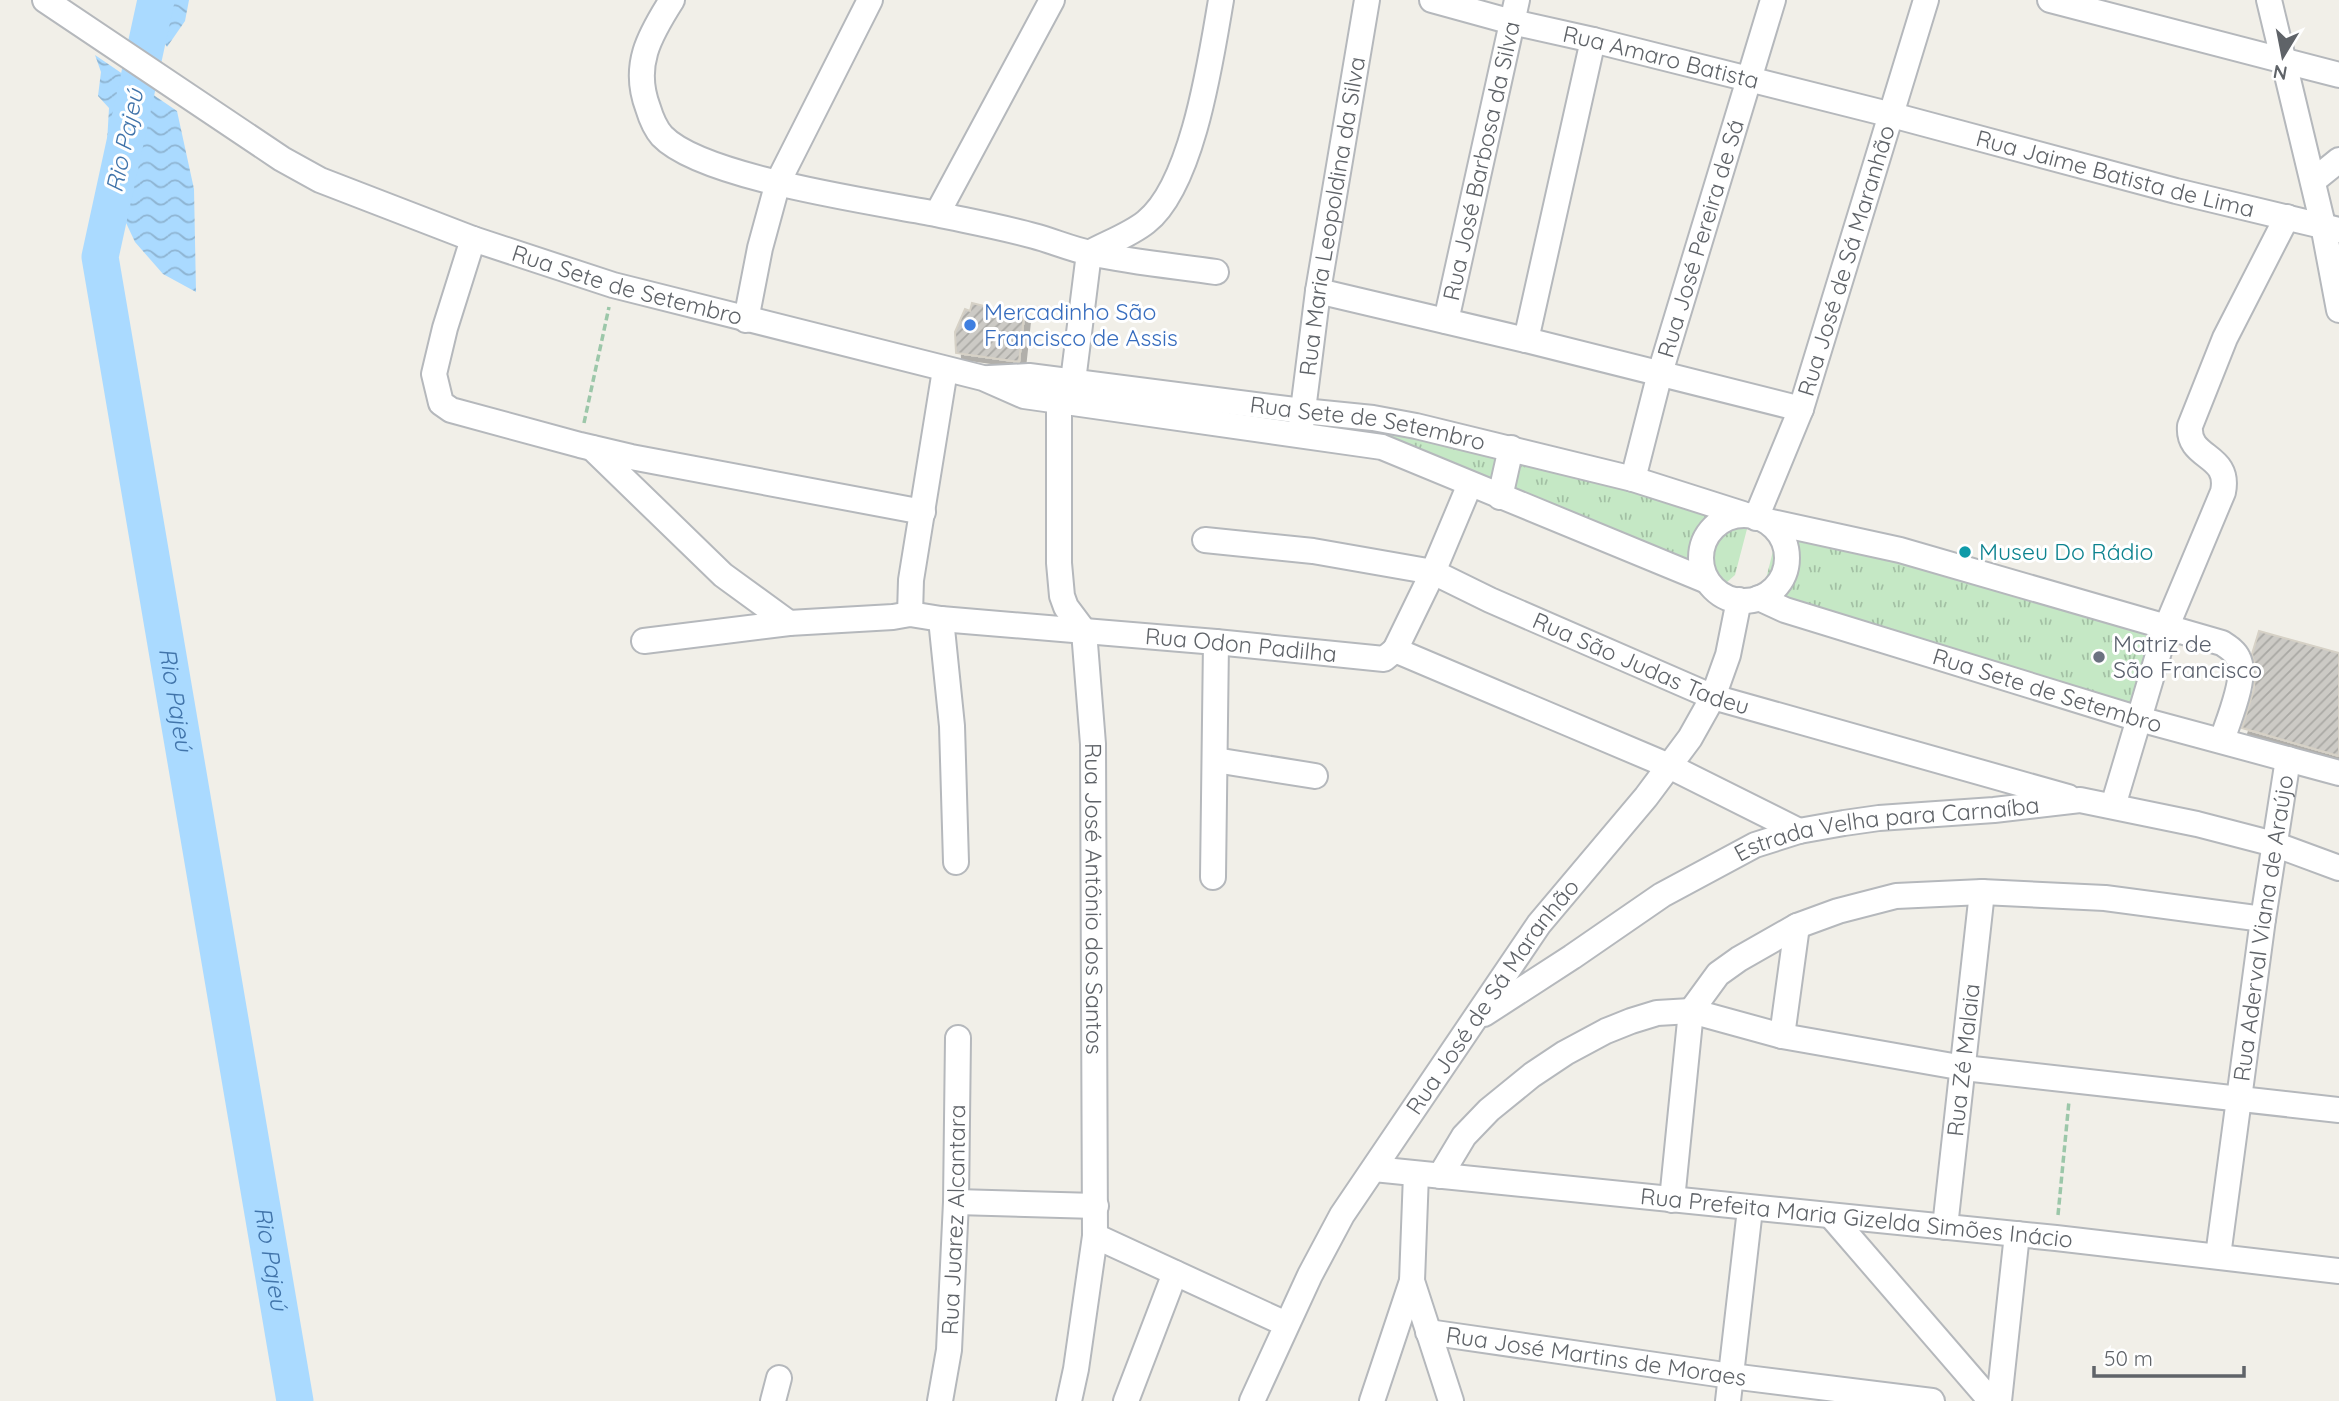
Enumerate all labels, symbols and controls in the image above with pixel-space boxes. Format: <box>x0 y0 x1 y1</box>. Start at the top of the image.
street label: Rua José Barbosa da Silva <box>1436 18 1526 303</box>
street label: Rua Amaro Batista <box>1560 19 1762 95</box>
north arrow <box>2248 21 2318 91</box>
street label: Rua Maria Leopoldina da Silva <box>1292 54 1371 378</box>
text: N <box>2271 60 2289 86</box>
water label: Rio Pajeú <box>98 85 150 195</box>
street label: Rua José Pereira de Sá <box>1651 116 1750 361</box>
street label: Rua José de Sá Maranhão <box>1791 122 1901 400</box>
street label: Rua Jaime Batista de Lima <box>1973 123 2257 223</box>
street label: Rua Sete de Setembro <box>508 238 746 331</box>
place label: Mercadinho São Francisco de Assis <box>984 297 1178 352</box>
marker: Mercadinho São Francisco de Assis <box>962 317 978 333</box>
street label: Rua Sete de Setembro <box>1248 389 1488 456</box>
place label: Museu Do Rádio <box>1979 537 2153 566</box>
marker: Museu Do Rádio <box>1957 544 1973 560</box>
street label: Rua São Judas Tadeu <box>1528 605 1753 721</box>
street label: Rua Odon Padilha <box>1144 621 1338 668</box>
place label: Matriz de São Francisco <box>2113 629 2262 684</box>
street label: Rua Sete de Setembro <box>1929 641 2165 739</box>
water label: Rio Pajeú <box>153 645 200 755</box>
marker: Matriz de São Francisco <box>2091 649 2107 665</box>
street label: Rua José Antônio dos Santos <box>1079 743 1109 1055</box>
street label: Rua Aderval Viana de Araújo <box>2226 773 2299 1083</box>
street label: Estrada Velha para Carnaíba <box>1729 790 2041 867</box>
street label: Rua José de Sá Maranhão <box>1399 872 1585 1120</box>
street label: Rua Zé Malaia <box>1940 982 1986 1138</box>
street label: Rua Juarez Alcantara <box>935 1104 971 1336</box>
street label: Rua Prefeita Maria Gizelda Simões Inácio <box>1639 1181 2074 1254</box>
water label: Rio Pajeú <box>248 1204 296 1314</box>
street label: Rua José Martins de Moraes <box>1444 1320 1748 1392</box>
scale bar <box>2094 1334 2244 1378</box>
text: 50 m <box>2104 1345 2153 1371</box>

